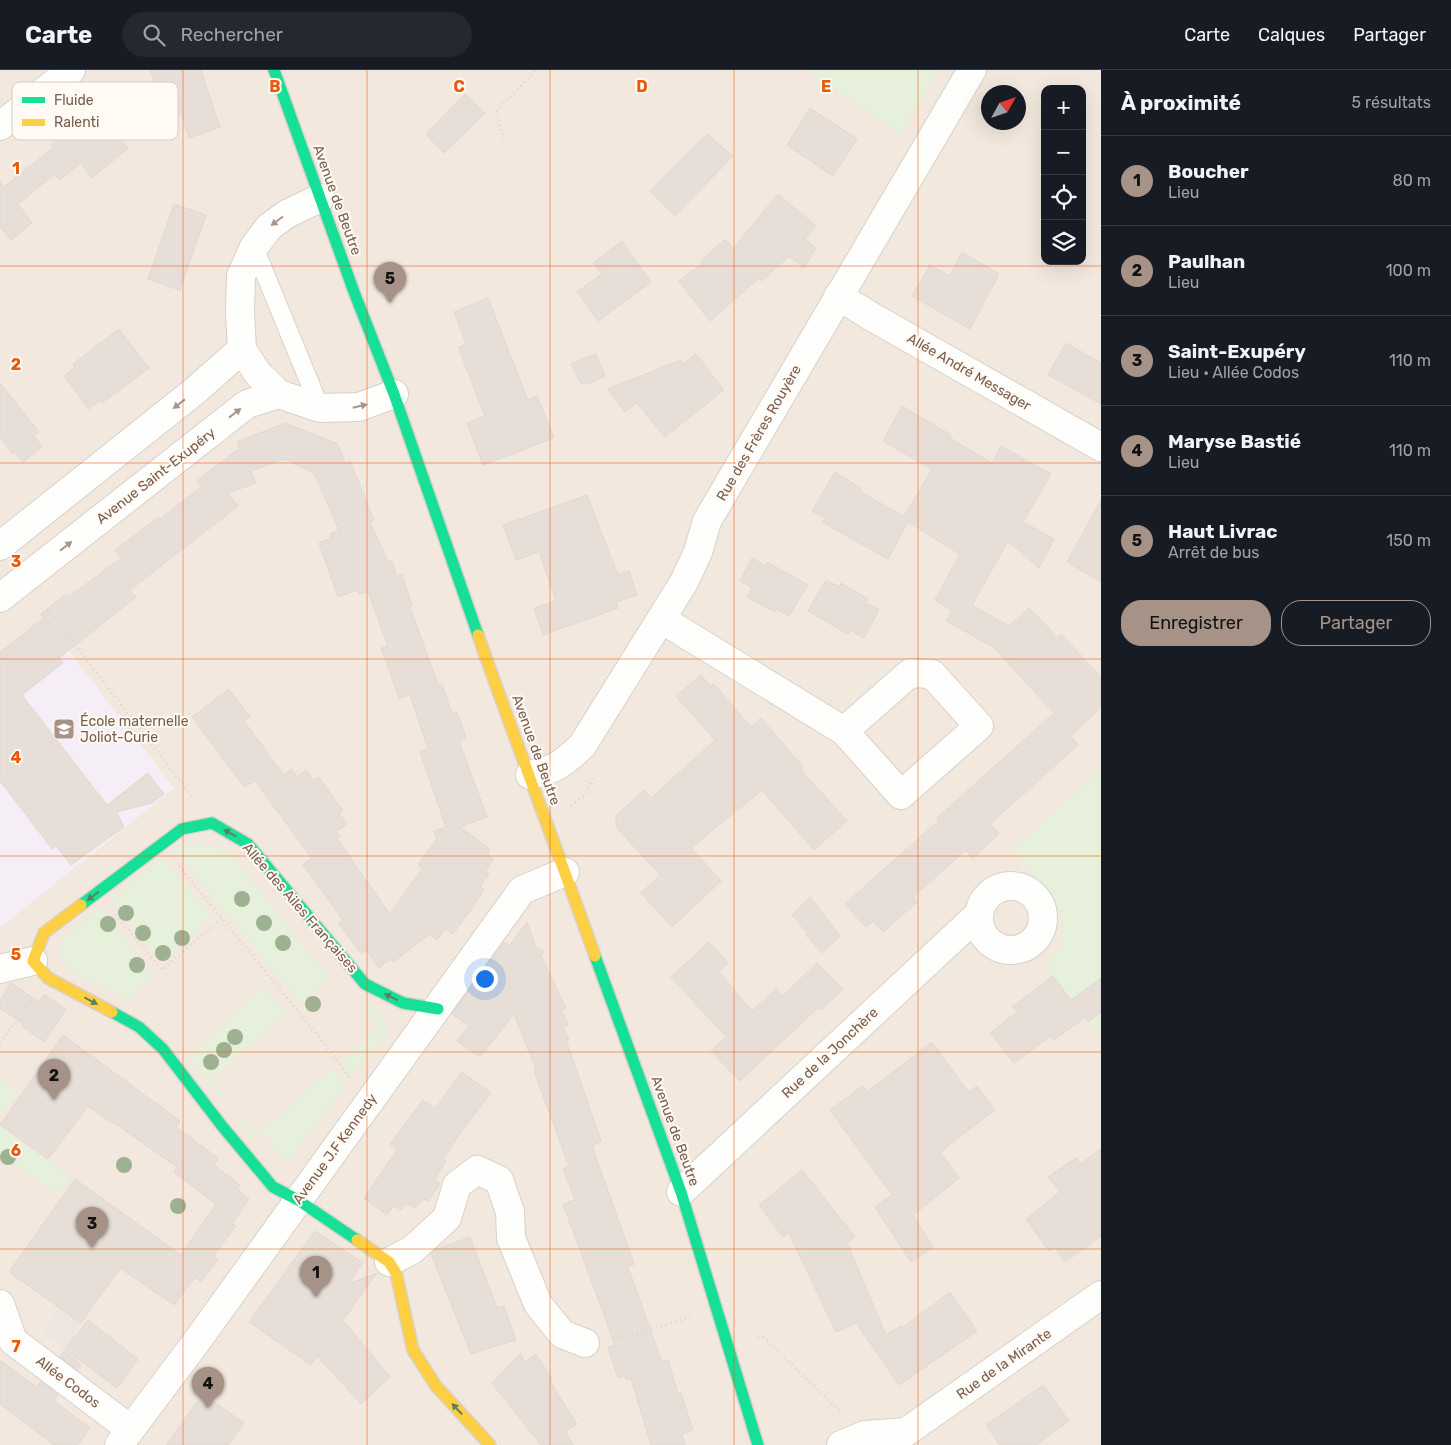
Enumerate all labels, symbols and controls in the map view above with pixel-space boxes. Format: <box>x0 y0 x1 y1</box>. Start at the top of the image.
search box <box>122 12 472 57</box>
text: Carte <box>25 21 92 49</box>
icon: search <box>140 21 168 49</box>
text: Rechercher <box>180 23 283 46</box>
text: Carte <box>1184 24 1230 46</box>
text: Calques <box>1258 24 1325 46</box>
text: Partager <box>1353 24 1426 46</box>
text: B <box>269 77 281 96</box>
text: C <box>453 77 465 96</box>
text: D <box>636 77 648 96</box>
text: E <box>821 77 831 96</box>
legend <box>12 82 178 140</box>
north arrow <box>981 85 1026 130</box>
map controls <box>1041 85 1086 265</box>
button: + <box>1041 85 1086 130</box>
text: À proximité <box>1121 90 1241 115</box>
text: Fluide <box>54 92 94 109</box>
text: 5 résultats <box>1352 93 1431 112</box>
text: Ralenti <box>54 114 99 131</box>
button: − <box>1041 130 1086 175</box>
street label: Avenue de Beutre <box>309 143 365 258</box>
text: 1 <box>12 159 20 178</box>
text: Boucher <box>1168 160 1249 183</box>
text: 1 <box>1133 171 1141 190</box>
text: 80 m <box>1393 171 1431 190</box>
button: locate <box>1041 175 1086 220</box>
text: Lieu <box>1168 183 1199 202</box>
one-way arrow <box>270 216 284 226</box>
button: layers <box>1041 220 1086 265</box>
text: Paulhan <box>1168 250 1245 273</box>
text: 2 <box>1132 261 1142 280</box>
text: 100 m <box>1386 261 1431 280</box>
pin: 5 <box>374 262 406 303</box>
text: Lieu <box>1168 273 1199 292</box>
street label: Allée André Messager <box>904 330 1034 415</box>
text: Saint-Exupéry <box>1168 340 1306 363</box>
text: 3 <box>1132 351 1142 370</box>
text: 110 m <box>1389 351 1431 370</box>
text: 2 <box>11 355 21 374</box>
street label: Rue des Frères Rouyère <box>713 362 805 504</box>
text: Lieu · Allée Codos <box>1168 363 1299 382</box>
one-way arrow <box>173 398 186 409</box>
one-way arrow <box>353 401 369 409</box>
one-way arrow <box>228 408 241 419</box>
street label: Avenue Saint-Exupéry <box>93 424 219 528</box>
text: Maryse Bastié <box>1168 430 1301 453</box>
text: 4 <box>1132 441 1142 460</box>
text: 110 m <box>1389 441 1431 460</box>
text: Lieu <box>1168 453 1199 472</box>
text: Haut Livrac <box>1168 520 1277 543</box>
text: 5 <box>1132 531 1142 550</box>
text: 150 m <box>1386 531 1431 550</box>
one-way arrow <box>59 541 72 552</box>
text: Arrêt de bus <box>1168 543 1260 562</box>
text: 3 <box>11 552 21 571</box>
button: Enregistrer <box>1121 600 1271 646</box>
button: Partager <box>1281 600 1431 646</box>
street label: Avenue de Beutre <box>508 693 564 808</box>
place label: École maternelle Joliot-Curie <box>80 712 189 746</box>
school or university icon: École maternelle Joliot-Curie <box>52 717 76 741</box>
text: 4 <box>11 748 22 767</box>
one-way arrow <box>223 829 236 838</box>
street label: Allée des Ailes Françaises <box>239 840 361 976</box>
one-way arrow <box>87 891 100 902</box>
text: 5 <box>11 945 21 964</box>
your location <box>472 966 498 992</box>
one-way arrow <box>384 992 398 1000</box>
one-way arrow <box>83 997 98 1005</box>
street label: Rue de la Jonchère <box>778 1004 882 1102</box>
pin: 2 <box>38 1059 70 1100</box>
street label: Avenue de Beutre <box>647 1074 703 1189</box>
street label: Avenue J.F Kennedy <box>289 1090 381 1208</box>
text: 6 <box>11 1141 21 1160</box>
pin: 3 <box>76 1207 108 1248</box>
pin: 1 <box>300 1256 332 1297</box>
street label: Rue de la Mirante <box>953 1325 1055 1403</box>
text: 7 <box>11 1337 21 1356</box>
street label: Allée Codos <box>32 1352 104 1412</box>
pin: 4 <box>192 1367 224 1408</box>
one-way arrow <box>451 1404 463 1416</box>

